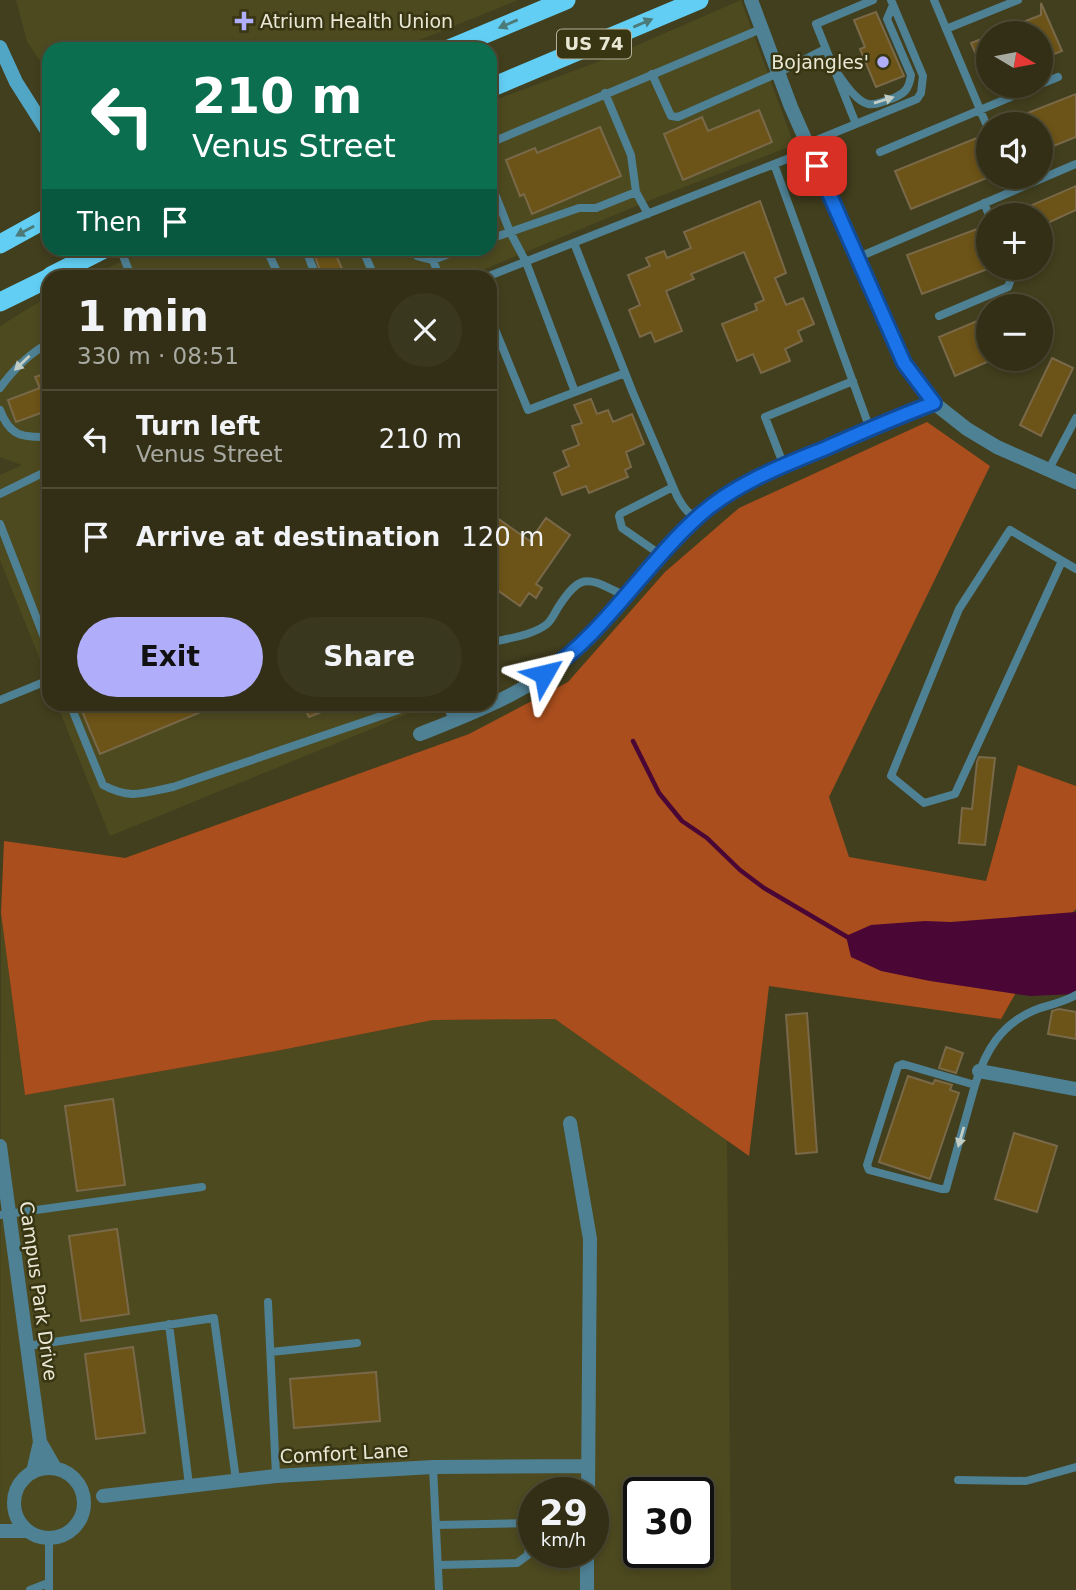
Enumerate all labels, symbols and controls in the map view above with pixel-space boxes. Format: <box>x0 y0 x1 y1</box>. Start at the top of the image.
place label: Atrium Health Union <box>260 10 453 32</box>
marker: Atrium Health Union <box>234 11 254 31</box>
one-way arrow <box>633 18 654 29</box>
one-way arrow <box>497 19 518 30</box>
north arrow <box>976 21 1054 98</box>
map controls <box>976 21 1053 371</box>
road number: US 74 <box>557 29 631 58</box>
place label: Bojangles' <box>771 51 869 73</box>
marker: Bojangles' <box>875 54 891 70</box>
text: 210 m <box>192 68 362 125</box>
icon: left <box>77 70 168 161</box>
one-way arrow <box>874 95 895 105</box>
button: sound <box>976 112 1053 189</box>
text: Venus Street <box>192 127 396 165</box>
pin <box>787 136 847 196</box>
icon: arrive <box>798 147 836 185</box>
icon: arrive <box>156 203 194 241</box>
button: + <box>976 203 1053 280</box>
text: Then <box>77 207 142 237</box>
one-way arrow <box>15 225 34 237</box>
text: 1 min <box>77 292 209 341</box>
button: close <box>388 293 462 367</box>
button: − <box>976 294 1053 371</box>
text: 330 m · 08:51 <box>77 343 239 369</box>
one-way arrow <box>14 354 31 371</box>
text: Turn left <box>136 411 260 441</box>
icon: left <box>77 420 115 458</box>
text: 210 m <box>379 424 462 454</box>
text: Venus Street <box>136 441 282 467</box>
icon: arrive <box>77 518 115 556</box>
text: Arrive at destination <box>136 522 440 552</box>
text: 120 m <box>461 522 544 552</box>
button: Exit <box>77 617 263 697</box>
button: Share <box>277 617 462 697</box>
position arrow <box>507 637 581 711</box>
one-way arrow <box>955 1126 966 1148</box>
street label: Campus Park Drive <box>15 1200 63 1382</box>
street label: Comfort Lane <box>279 1439 409 1467</box>
speed limit sign: 30 <box>623 1477 714 1568</box>
text: 29 <box>539 1493 588 1533</box>
text: km/h <box>541 1529 586 1550</box>

